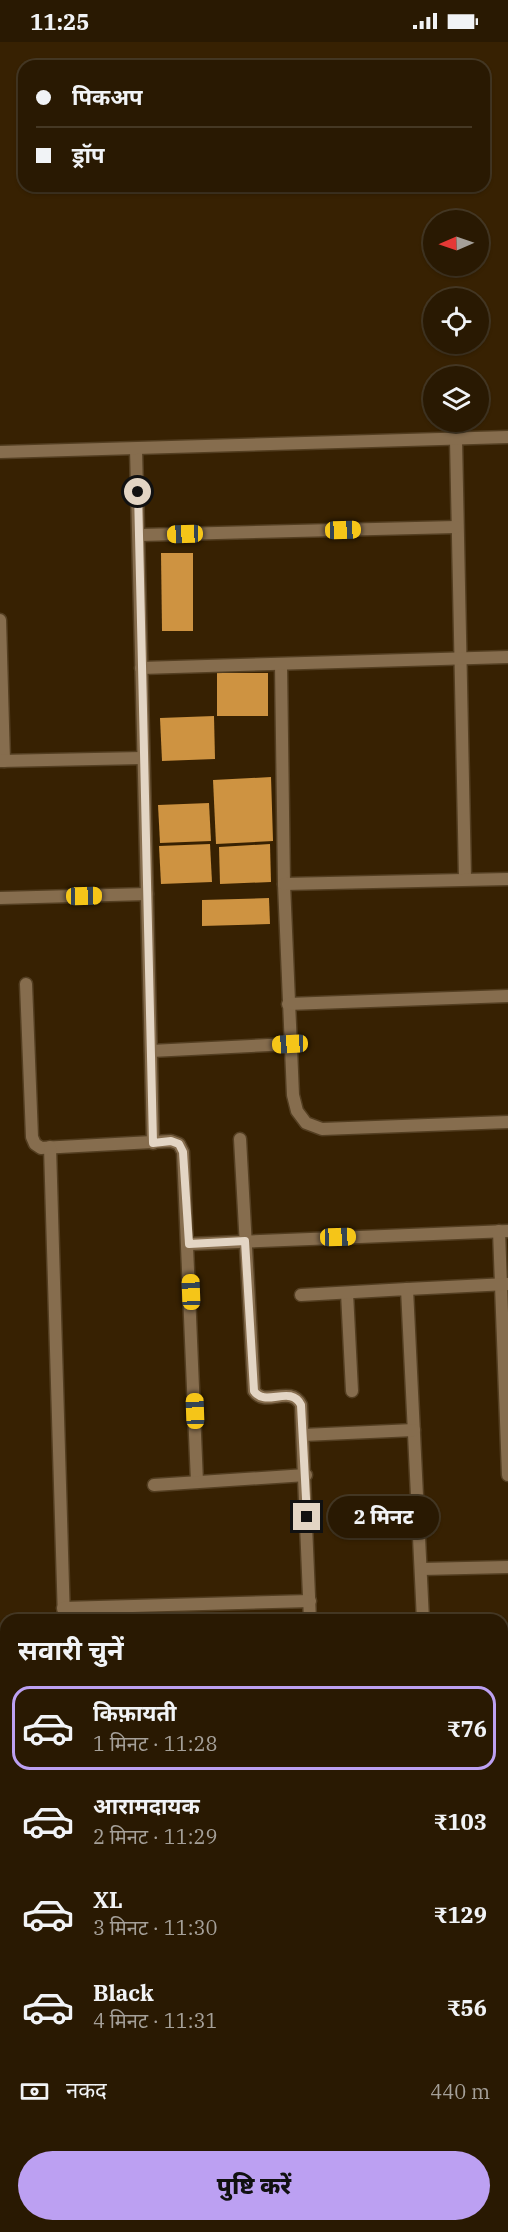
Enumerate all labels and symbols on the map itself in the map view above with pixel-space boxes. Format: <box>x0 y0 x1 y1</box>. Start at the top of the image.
north arrow <box>423 210 489 276</box>
route start <box>124 478 151 505</box>
car <box>325 520 361 540</box>
car <box>167 524 203 544</box>
car <box>66 887 102 905</box>
car <box>272 1034 308 1054</box>
car <box>320 1227 356 1247</box>
car <box>181 1274 201 1310</box>
car <box>185 1393 205 1429</box>
callout: 2 मिनट <box>328 1496 439 1538</box>
route end <box>293 1503 320 1530</box>

